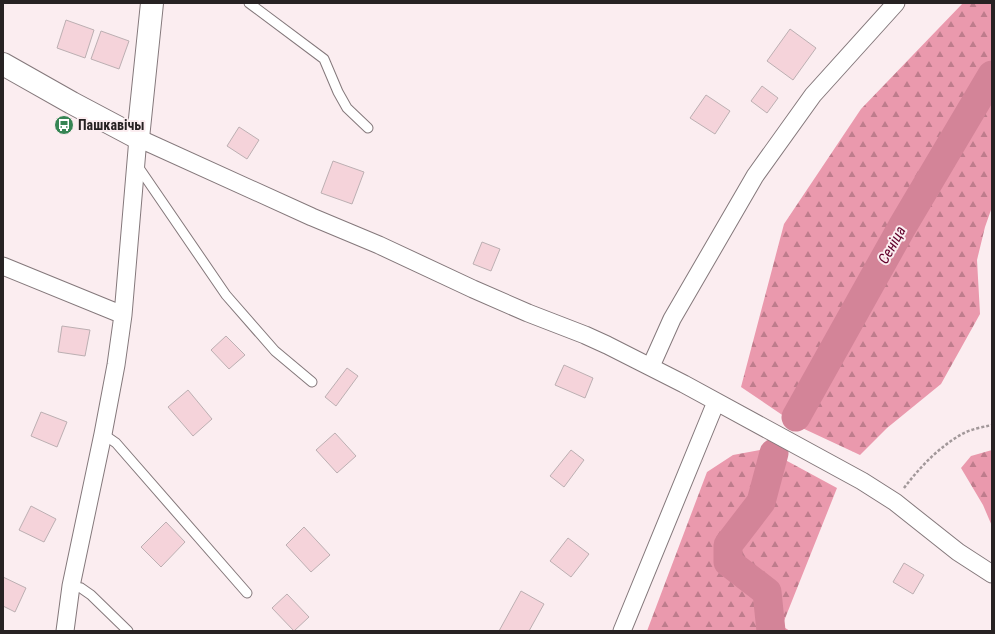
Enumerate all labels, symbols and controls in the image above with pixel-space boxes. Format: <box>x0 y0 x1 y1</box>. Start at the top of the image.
bus stop icon: Пашкавічы <box>53 114 75 136</box>
place label: Пашкавічы <box>78 117 145 133</box>
water label: Сеніца <box>874 223 910 267</box>

